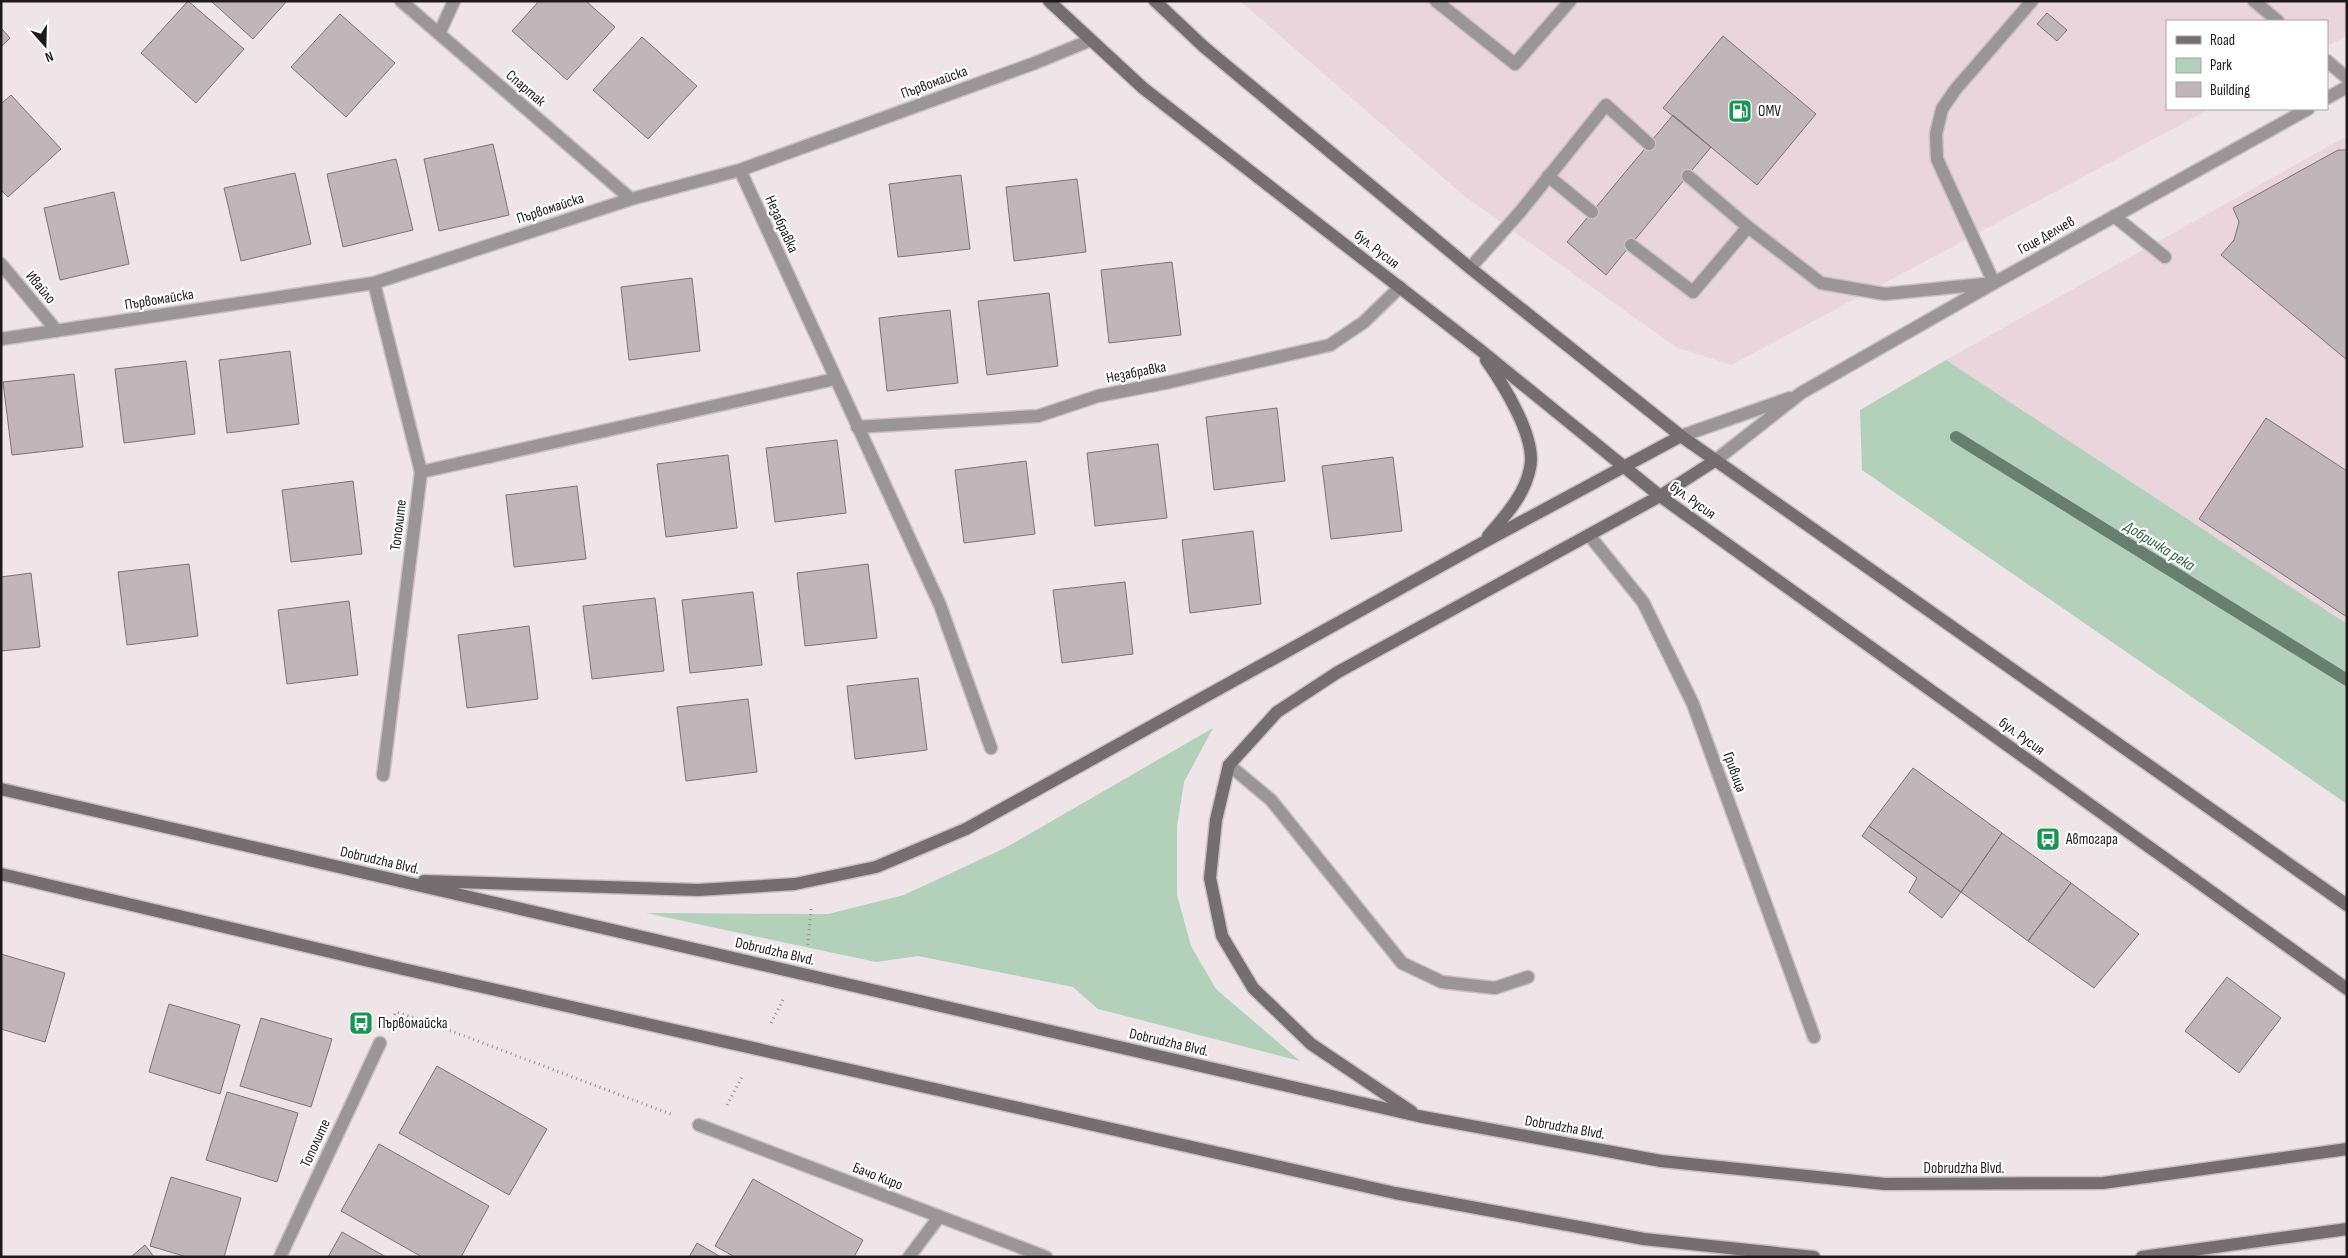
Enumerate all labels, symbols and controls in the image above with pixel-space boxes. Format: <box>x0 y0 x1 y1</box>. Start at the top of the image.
north arrow <box>20 20 70 70</box>
legend <box>2166 20 2328 110</box>
text: Road <box>2210 31 2235 50</box>
text: N <box>43 47 56 66</box>
text: Park <box>2210 56 2232 75</box>
street label: Първомайска <box>898 62 970 103</box>
street label: Спартак <box>502 66 550 111</box>
text: Building <box>2210 81 2250 100</box>
fuel station icon: OMV <box>1727 98 1753 124</box>
place label: OMV <box>1758 102 1781 121</box>
street label: Първомайска <box>514 189 586 228</box>
street label: Незабравка <box>761 193 803 256</box>
street label: Гоце Делчев <box>2014 212 2078 259</box>
street label: бул. Русия <box>1350 226 1403 273</box>
street label: Ивайло <box>21 267 60 308</box>
street label: Първомайска <box>123 285 195 314</box>
street label: Незабравка <box>1105 357 1168 388</box>
street label: бул. Русия <box>1666 477 1720 524</box>
street label: Тополите <box>386 499 411 552</box>
water label: Добричка река <box>2120 517 2198 576</box>
street label: бул. Русия <box>1995 713 2049 760</box>
street label: Гривица <box>1719 749 1751 795</box>
bus stop icon: Aвтогара <box>2035 826 2061 852</box>
place label: Aвтогара <box>2065 830 2118 849</box>
street label: Dobrudzha Blvd. <box>338 842 422 879</box>
street label: Dobrudzha Blvd. <box>733 933 817 970</box>
bus stop icon: Първомайска <box>348 1010 374 1036</box>
place label: Първомайска <box>378 1014 448 1033</box>
street label: Dobrudzha Blvd. <box>1127 1024 1211 1061</box>
street label: Dobrudzha Blvd. <box>1523 1111 1607 1144</box>
street label: Тополите <box>296 1116 335 1170</box>
street label: Бачо Киро <box>850 1158 906 1195</box>
street label: Dobrudzha Blvd. <box>1924 1159 2005 1178</box>

